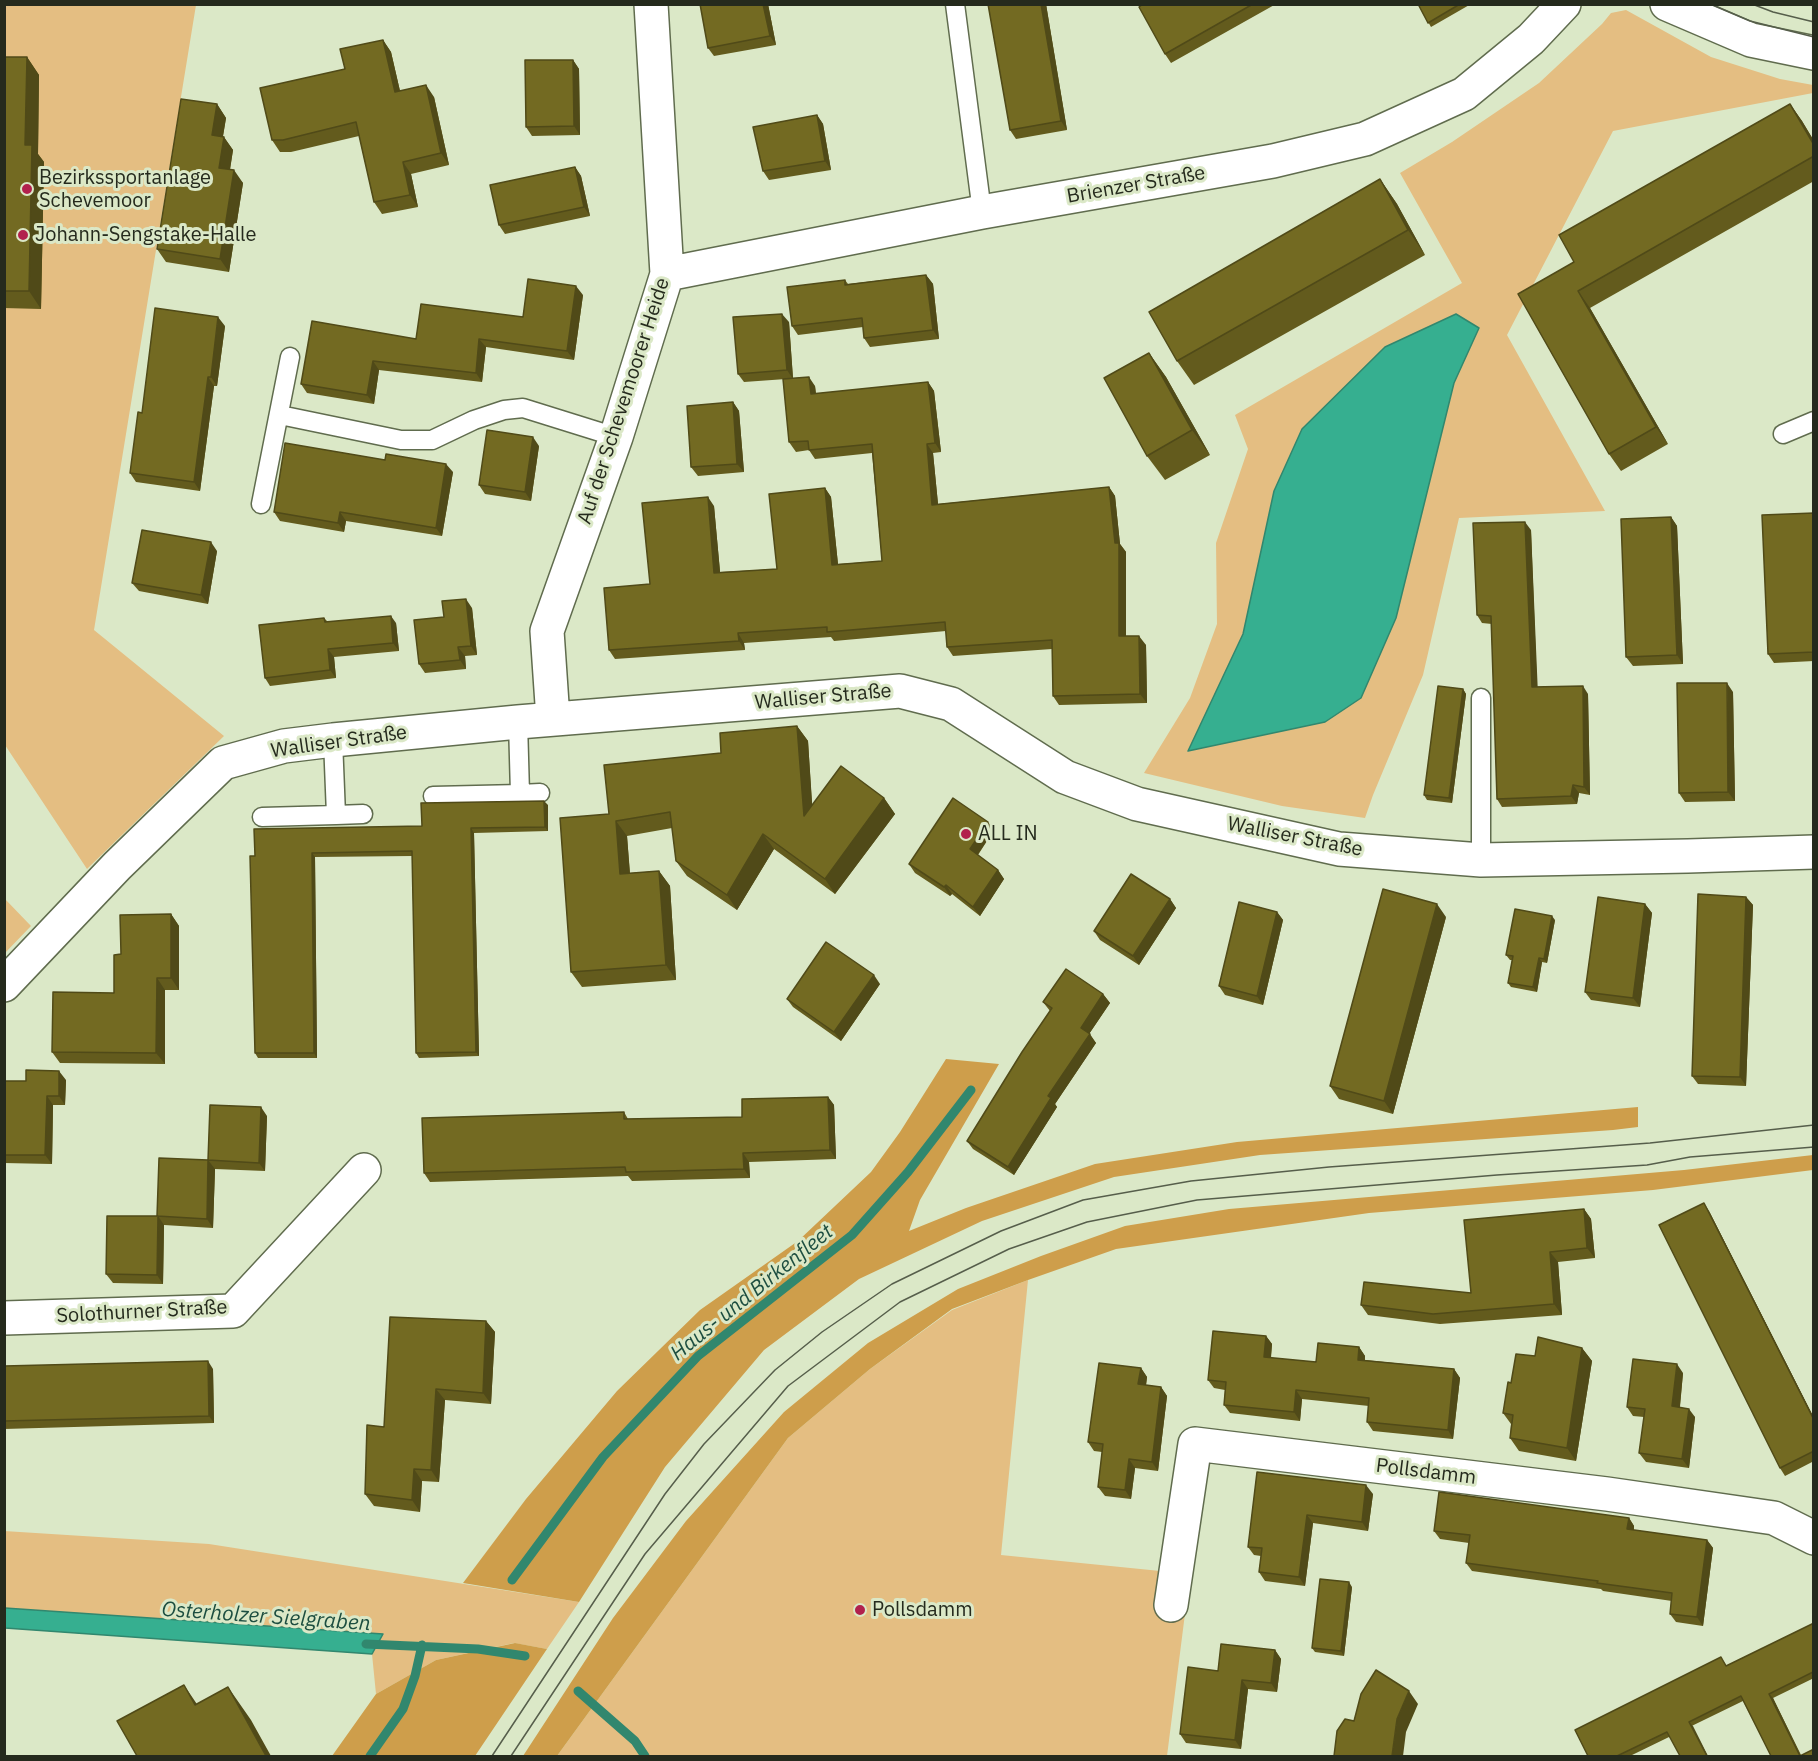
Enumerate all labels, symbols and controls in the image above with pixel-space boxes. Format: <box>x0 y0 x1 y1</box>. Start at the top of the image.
street label: Brienzer Straße <box>1065 161 1207 209</box>
place label: Bezirkssportanlage Schevemoor <box>39 166 211 213</box>
marker: Bezirkssportanlage Schevemoor <box>20 182 34 196</box>
place label: Johann-Sengstake-Halle <box>35 223 256 247</box>
marker: Johann-Sengstake-Halle <box>16 228 30 242</box>
street label: Auf der Schevemoorer Heide <box>573 275 675 527</box>
street label: Walliser Straße <box>754 679 892 715</box>
street label: Walliser Straße <box>269 721 409 763</box>
street label: Walliser Straße <box>1225 812 1365 862</box>
place label: ALL IN <box>978 822 1038 846</box>
marker: ALL IN <box>959 827 973 841</box>
water label: Haus- und Birkenfleet <box>666 1220 838 1366</box>
street label: Solothurner Straße <box>56 1296 228 1328</box>
street label: Pollsdamm <box>1375 1454 1477 1490</box>
water label: Osterholzer Sielgraben <box>161 1597 371 1637</box>
place label: Pollsdamm <box>872 1598 973 1622</box>
marker: Pollsdamm <box>853 1603 867 1617</box>

